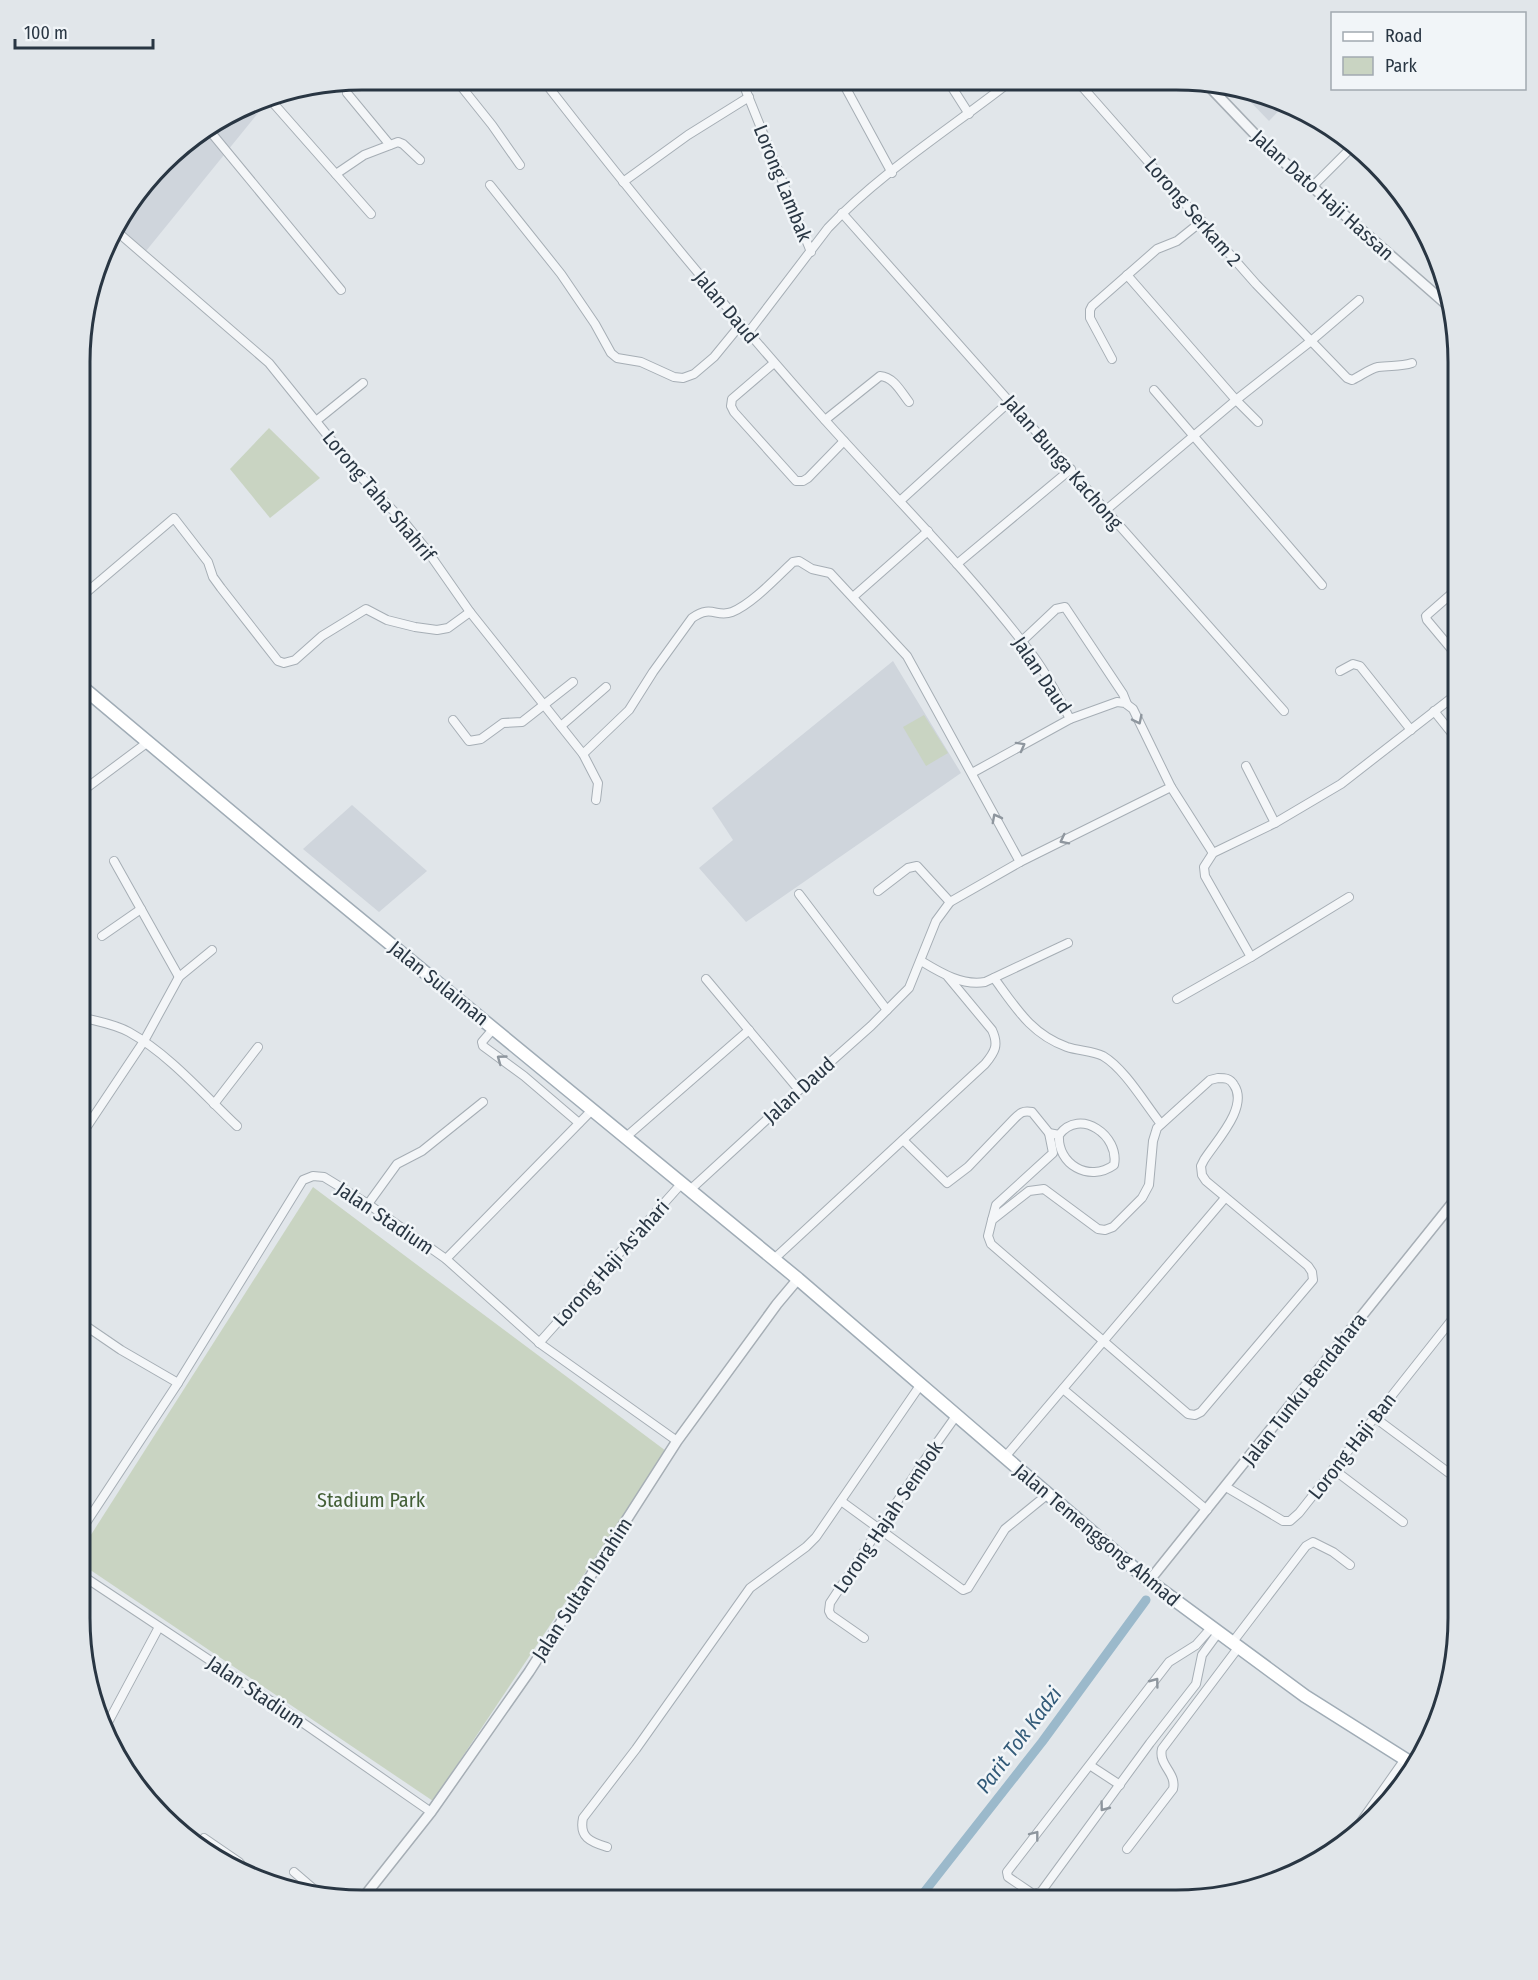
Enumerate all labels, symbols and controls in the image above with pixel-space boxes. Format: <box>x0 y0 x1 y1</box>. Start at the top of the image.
scale bar <box>15 12 153 50</box>
legend <box>1331 12 1526 90</box>
text: 100 m <box>24 22 68 44</box>
text: Road <box>1385 25 1422 47</box>
text: Park <box>1385 55 1418 77</box>
street label: Lorong Lambak <box>749 121 818 246</box>
street label: Jalan Dato Haji Hassan <box>1247 125 1399 265</box>
street label: Lorong Serkam 2 <box>1140 153 1246 271</box>
street label: Jalan Daud <box>689 266 763 348</box>
street label: Jalan Bunga Kachong <box>998 390 1128 535</box>
street label: Lorong Taha Shahrif <box>318 426 442 567</box>
street label: Jalan Daud <box>1008 632 1076 718</box>
one-way arrow <box>1131 713 1142 724</box>
one-way arrow <box>1015 742 1025 753</box>
one-way arrow <box>992 813 1003 824</box>
one-way arrow <box>1059 833 1070 845</box>
street label: Jalan Sulaiman <box>384 935 494 1031</box>
street label: Jalan Daud <box>758 1052 840 1128</box>
one-way arrow <box>497 1055 508 1066</box>
street label: Jalan Stadium <box>331 1176 439 1260</box>
street label: Lorong Haji As'ahari <box>548 1195 674 1331</box>
street label: Jalan Tunku Bendahara <box>1237 1308 1371 1470</box>
street label: Lorong Haji Ban <box>1303 1388 1401 1504</box>
street label: Lorong Hajah Sembok <box>828 1436 948 1597</box>
street label: Jalan Temenggong Ahmad <box>1009 1458 1185 1612</box>
park label: Stadium Park <box>317 1488 426 1512</box>
street label: Jalan Sultan Ibrahim <box>527 1513 637 1665</box>
street label: Jalan Stadium <box>202 1650 310 1734</box>
one-way arrow <box>1147 1677 1158 1688</box>
water label: Parit Tok Kadzi <box>971 1681 1068 1798</box>
one-way arrow <box>1100 1801 1111 1812</box>
one-way arrow <box>1027 1831 1038 1842</box>

